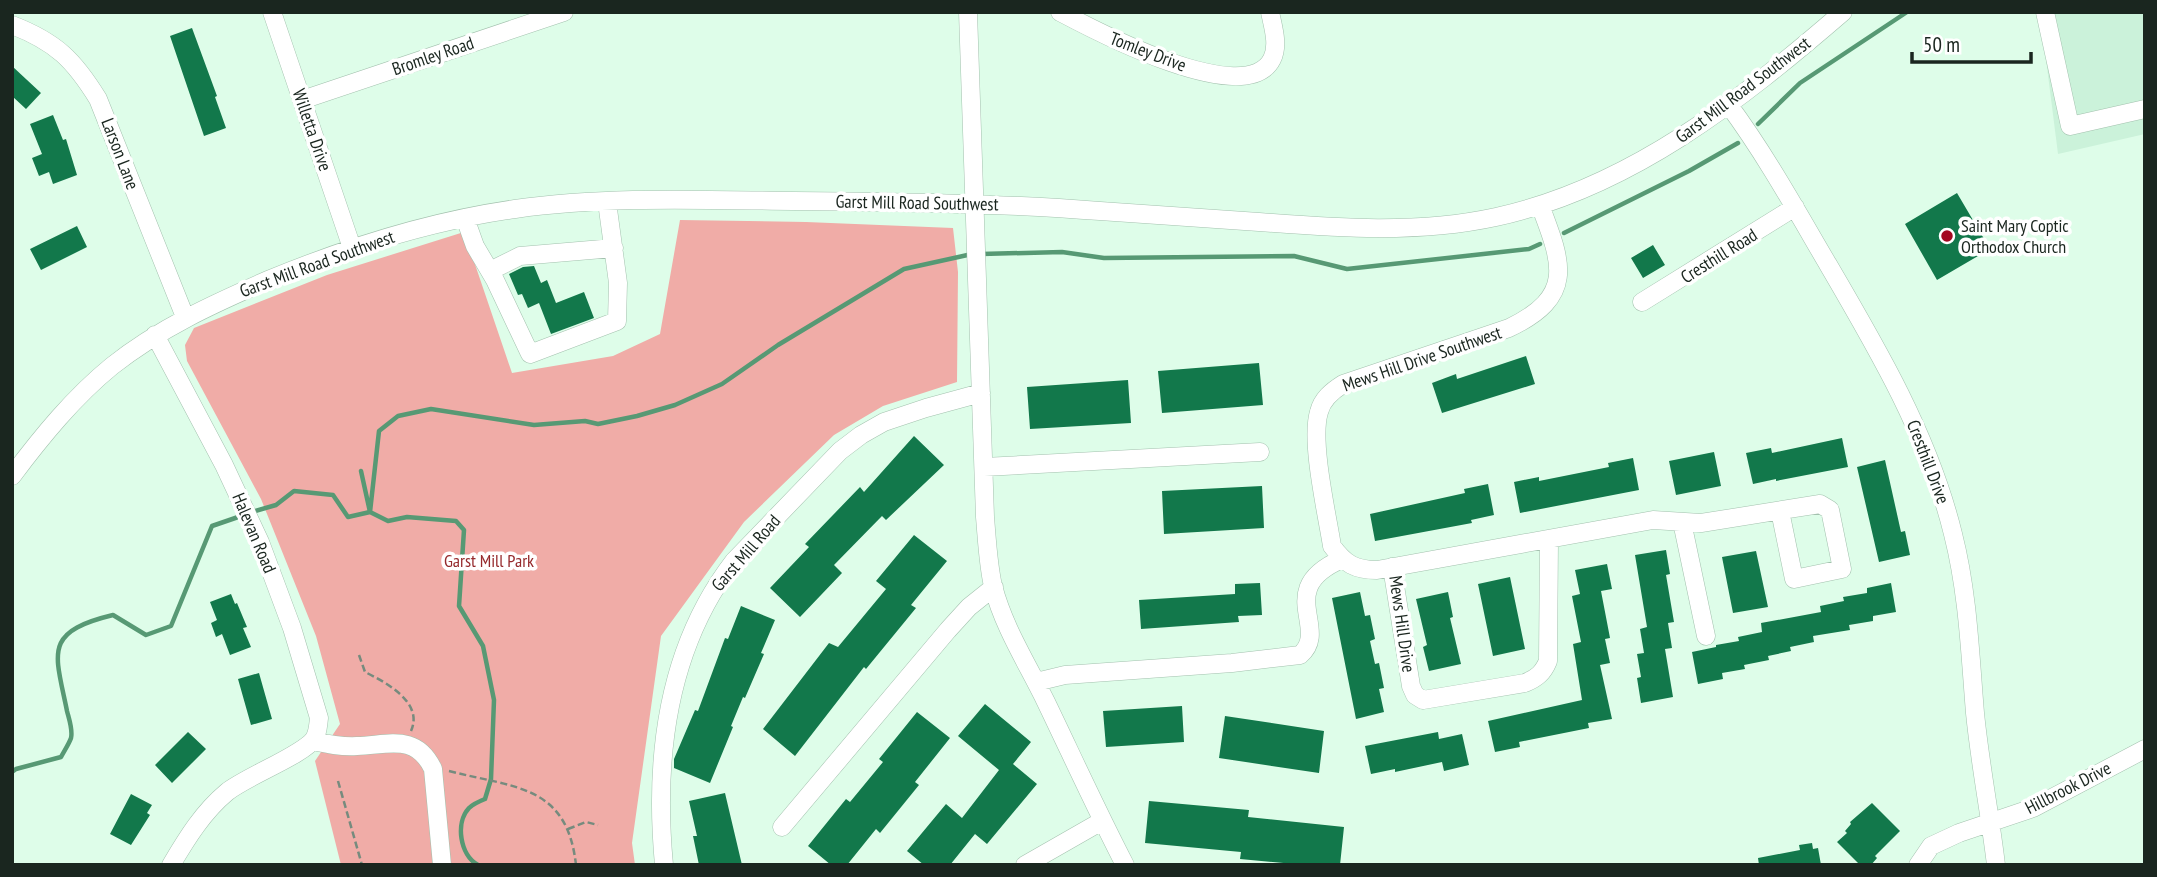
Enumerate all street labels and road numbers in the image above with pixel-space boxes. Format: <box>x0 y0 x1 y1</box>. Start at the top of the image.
street label: Tomley Drive <box>1107 27 1190 77</box>
street label: Bromley Road <box>389 31 477 80</box>
street label: Garst Mill Road Southwest <box>1671 31 1815 148</box>
street label: Willetta Drive <box>288 86 337 174</box>
street label: Larson Lane <box>96 115 145 193</box>
street label: Garst Mill Road Southwest <box>835 190 999 215</box>
street label: Cresthill Road <box>1676 223 1761 288</box>
street label: Garst Mill Road Southwest <box>236 225 397 302</box>
street label: Mews Hill Drive Southwest <box>1339 321 1504 397</box>
street label: Cresthill Drive <box>1902 417 1955 507</box>
street label: Halevan Road <box>227 489 282 576</box>
street label: Garst Mill Road <box>706 510 785 596</box>
street label: Mews Hill Drive <box>1384 574 1421 674</box>
street label: Hillbrook Drive <box>2021 756 2115 819</box>

